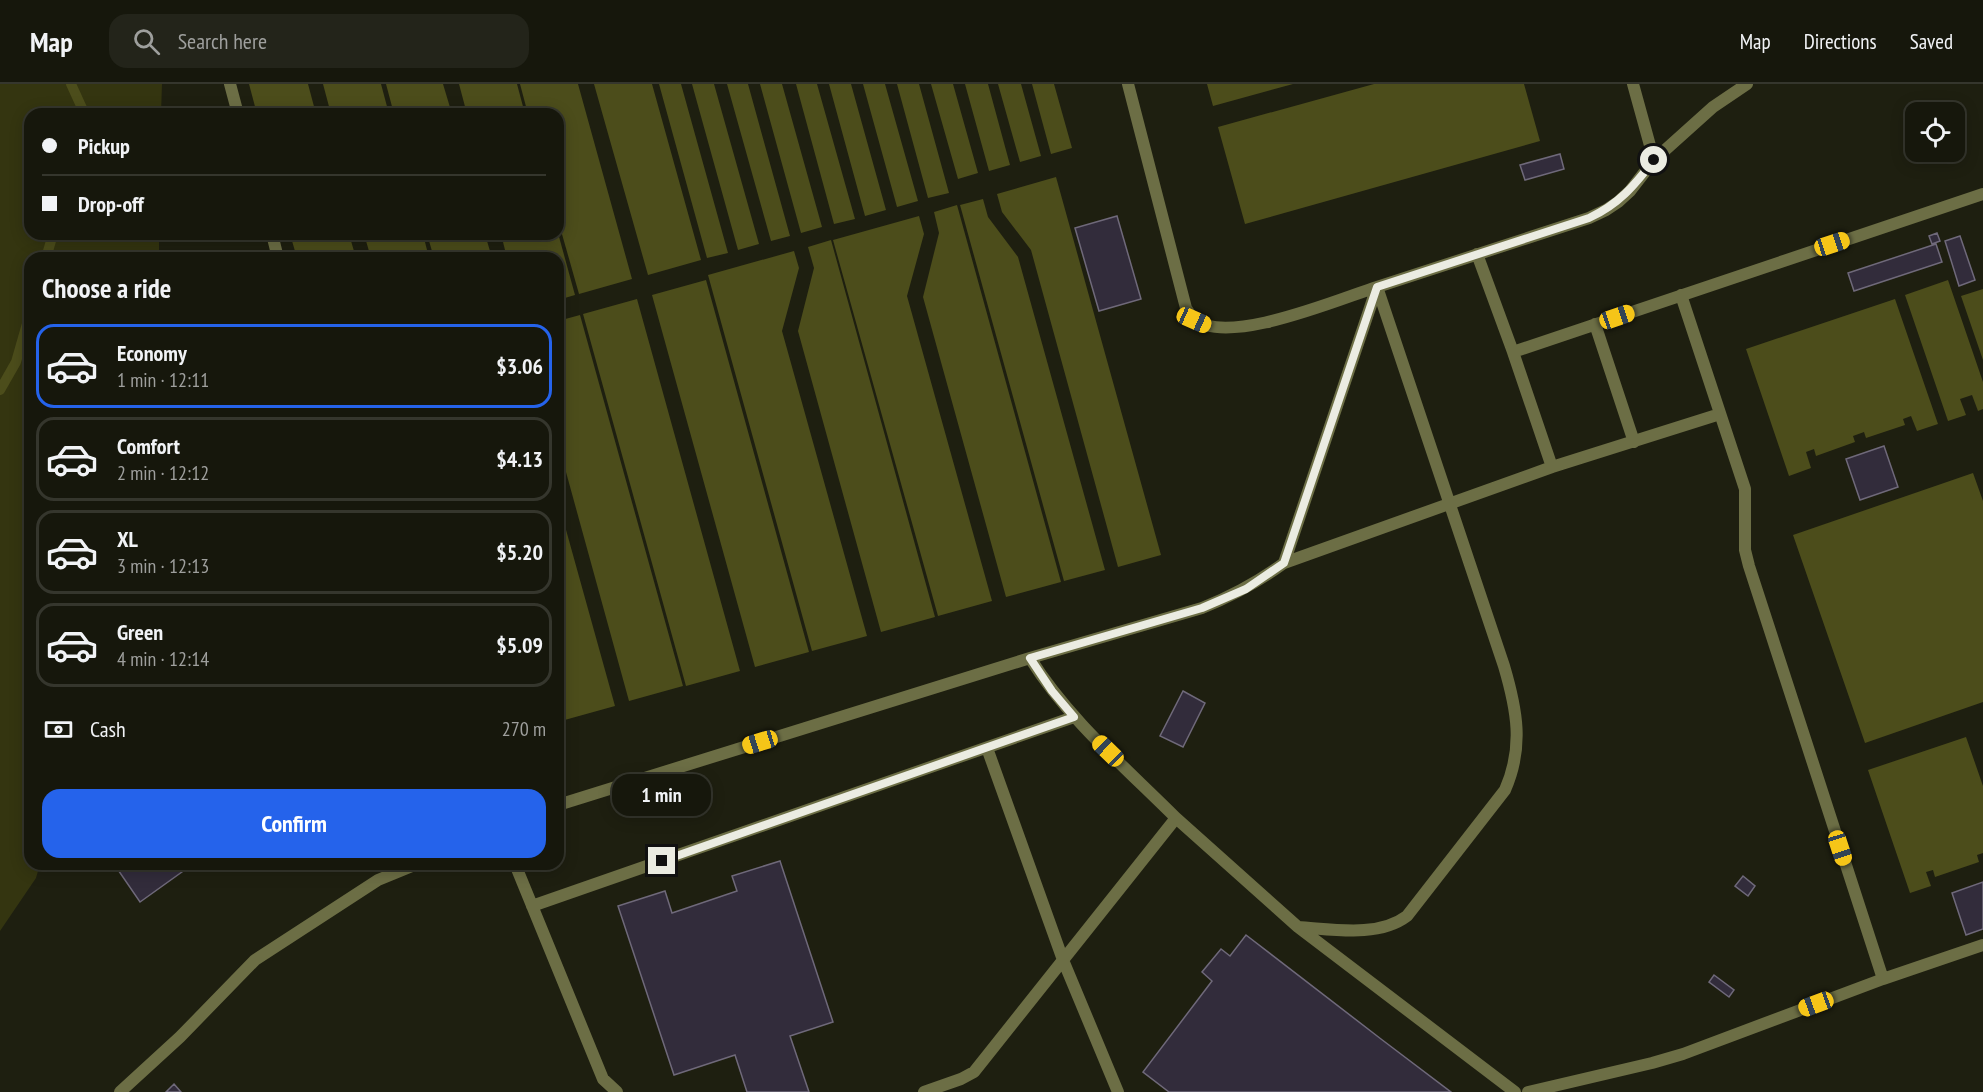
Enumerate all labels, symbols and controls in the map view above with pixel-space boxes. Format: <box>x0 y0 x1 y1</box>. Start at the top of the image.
search box <box>109 14 529 68</box>
text: Map <box>30 23 73 60</box>
icon: search <box>130 25 163 58</box>
text: Search here <box>178 27 267 55</box>
text: Map <box>1740 28 1771 55</box>
text: Directions <box>1804 28 1877 55</box>
text: Saved <box>1910 28 1953 55</box>
map controls <box>1905 102 1965 162</box>
button: locate <box>1905 102 1965 162</box>
text: Pickup <box>78 132 130 160</box>
route start <box>1640 146 1667 173</box>
text: Drop-off <box>78 190 144 218</box>
car <box>1812 230 1852 258</box>
text: Choose a ride <box>42 271 171 305</box>
car <box>1597 303 1637 331</box>
car <box>1174 304 1214 336</box>
icon: car <box>45 339 99 393</box>
text: Economy <box>117 339 187 367</box>
text: $3.06 <box>496 352 543 380</box>
text: 1 min · 12:11 <box>117 367 209 393</box>
icon: car <box>45 432 99 486</box>
text: Comfort <box>117 432 180 460</box>
text: $4.13 <box>496 445 543 473</box>
text: 2 min · 12:12 <box>117 460 209 486</box>
icon: car <box>45 525 99 579</box>
text: XL <box>117 525 138 553</box>
text: $5.20 <box>496 538 543 566</box>
text: 3 min · 12:13 <box>117 553 209 579</box>
icon: car <box>45 618 99 672</box>
text: Green <box>117 618 163 646</box>
text: $5.09 <box>496 631 543 659</box>
text: 4 min · 12:14 <box>117 646 209 672</box>
icon: cash <box>42 713 75 746</box>
text: Cash <box>90 715 126 743</box>
text: 270 m <box>502 716 546 742</box>
car <box>740 728 780 756</box>
car <box>1089 732 1127 770</box>
callout: 1 min <box>612 774 712 816</box>
text: 1 min <box>641 782 682 808</box>
button: Confirm <box>42 789 546 858</box>
car <box>1826 828 1854 868</box>
route end <box>648 847 675 874</box>
car <box>1796 989 1836 1019</box>

